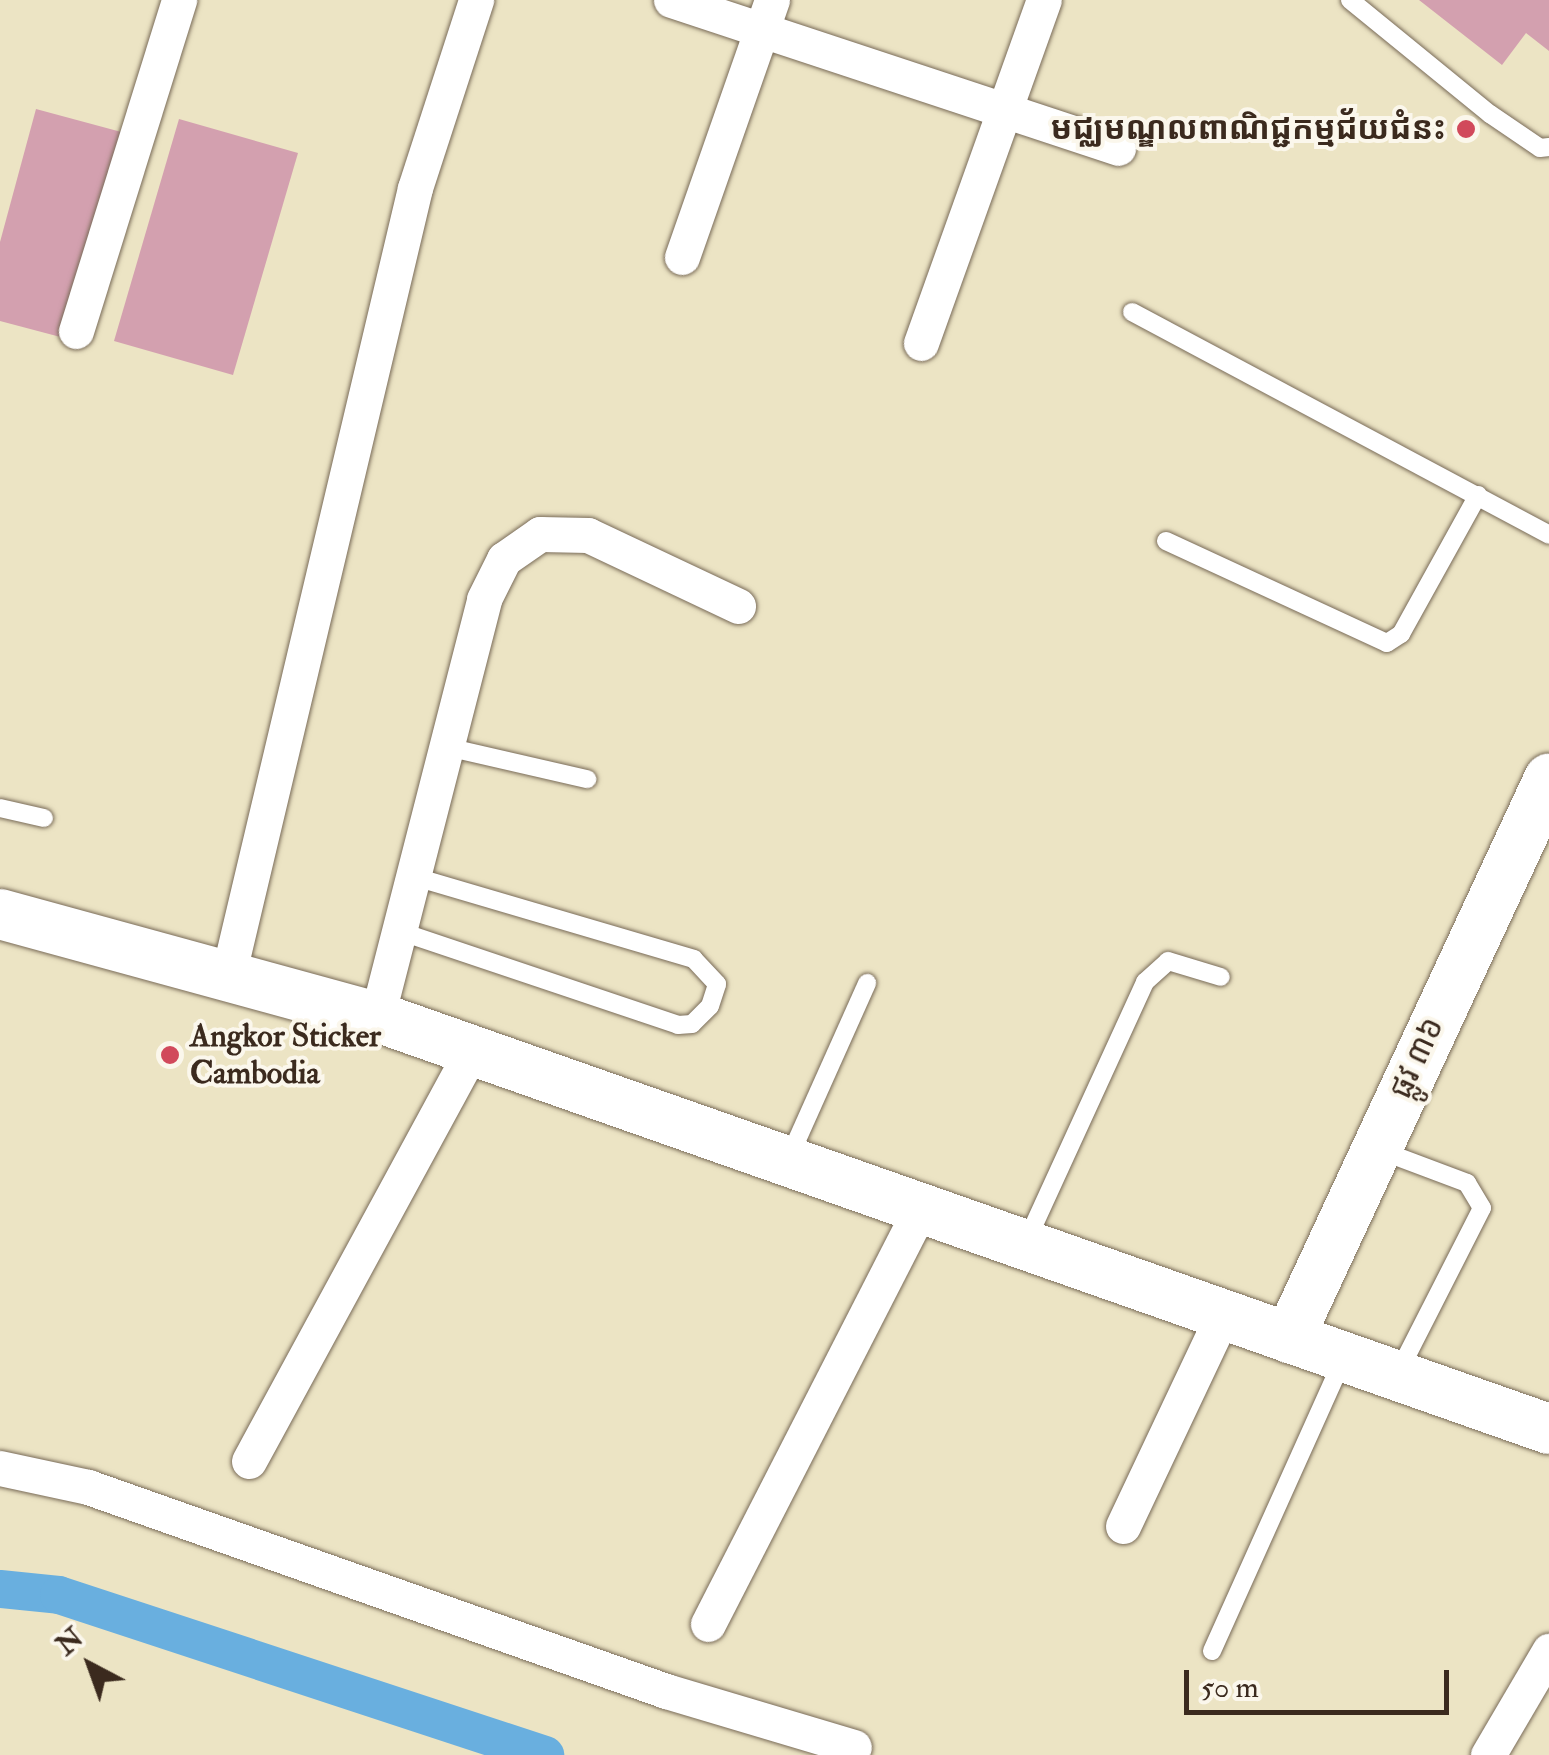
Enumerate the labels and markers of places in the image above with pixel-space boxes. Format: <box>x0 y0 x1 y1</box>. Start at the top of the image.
place label: មជ្ឈមណ្ឌលពាណិជ្ជកម្មជ័យជំនះ <box>1050 110 1446 148</box>
marker: មជ្ឈមណ្ឌលពាណិជ្ជកម្មជ័យជំនះ <box>1455 118 1477 140</box>
place label: Angkor Sticker Cambodia <box>190 1018 381 1093</box>
marker: Angkor Sticker Cambodia <box>159 1044 181 1066</box>

